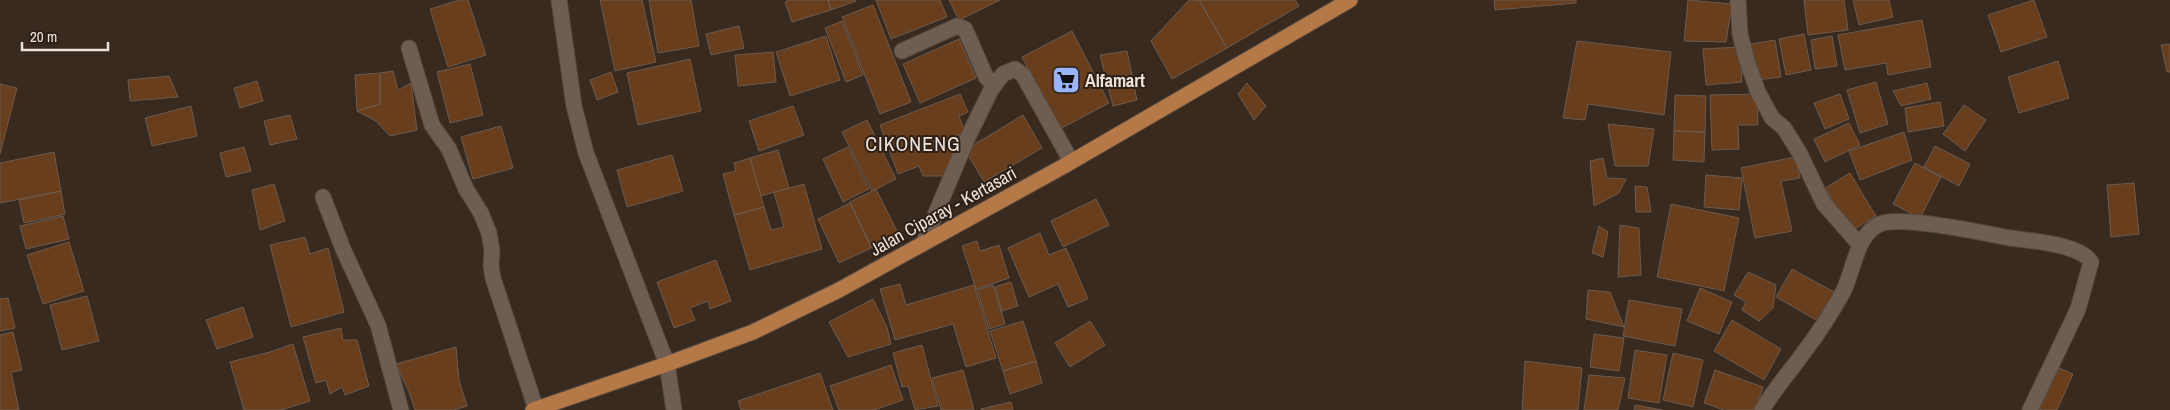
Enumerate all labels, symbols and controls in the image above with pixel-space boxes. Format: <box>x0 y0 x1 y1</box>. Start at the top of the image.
scale bar <box>22 20 109 52</box>
text: 20 m <box>30 26 57 47</box>
supermarket icon: Alfamart <box>1051 65 1081 95</box>
place label: Alfamart <box>1085 68 1145 93</box>
district label: CIKONENG <box>865 130 961 157</box>
street label: Jalan Ciparay - Kertasari <box>865 160 1021 262</box>

